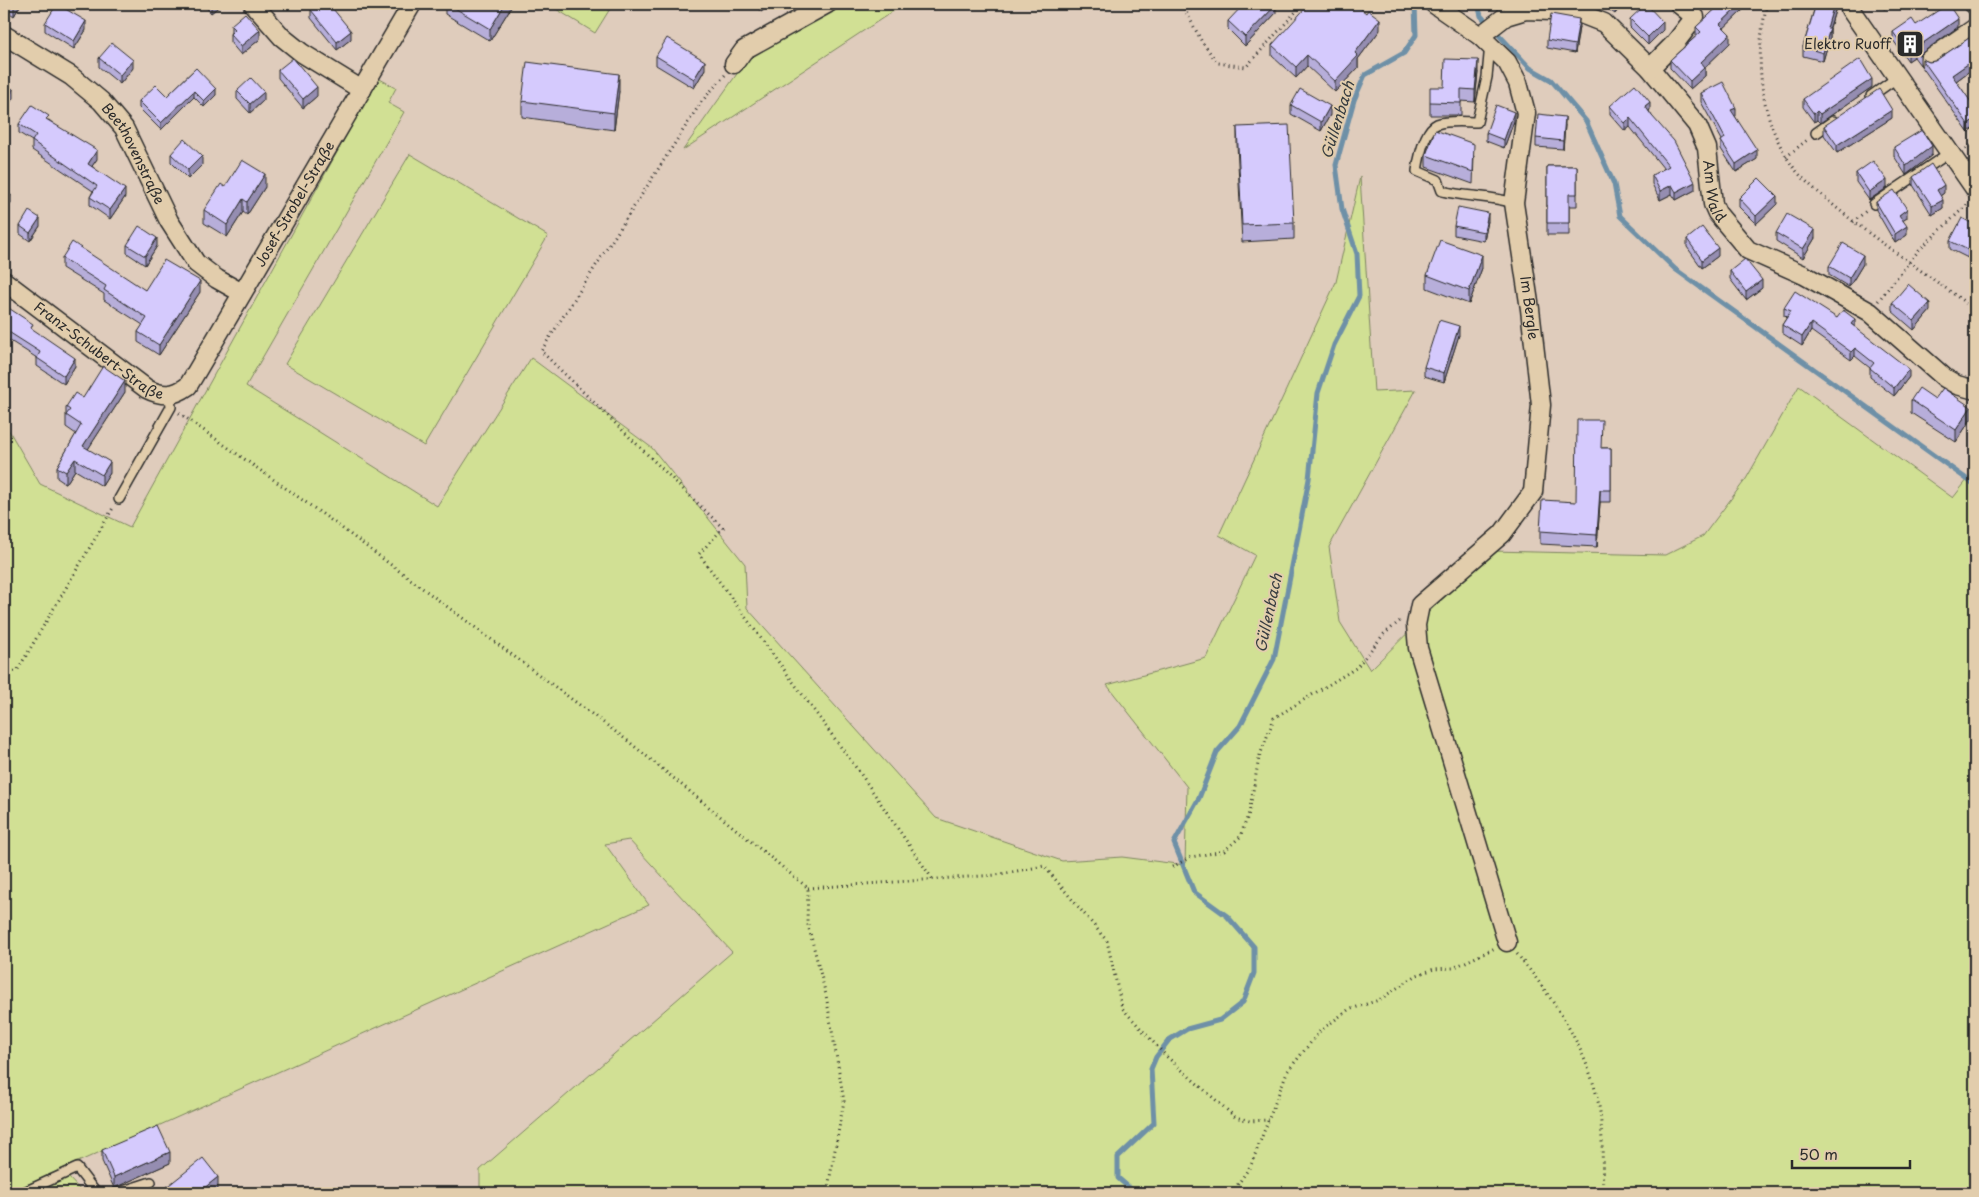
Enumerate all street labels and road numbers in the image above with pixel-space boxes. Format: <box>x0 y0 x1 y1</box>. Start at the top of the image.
street label: Beethovenstraße <box>97 98 170 208</box>
street label: Josef-Strobel-Straße <box>249 137 339 271</box>
street label: Am Wald <box>1698 159 1732 227</box>
street label: Im Bergle <box>1515 274 1544 341</box>
street label: Franz-Schubert-Straße <box>30 296 165 404</box>

